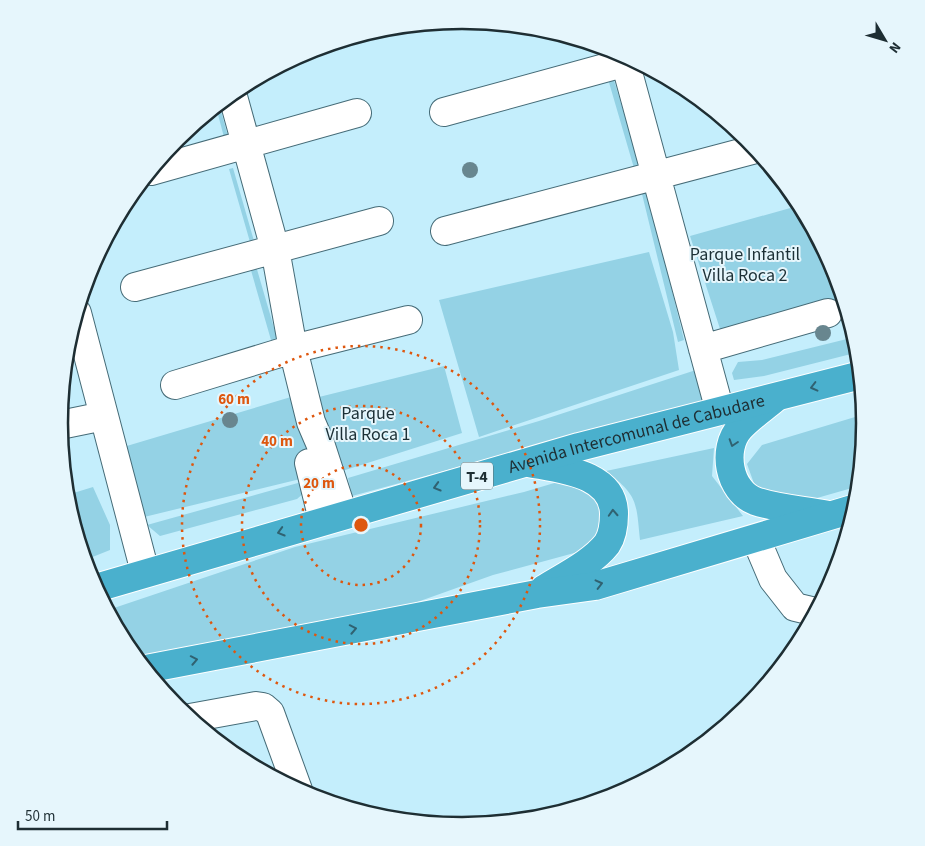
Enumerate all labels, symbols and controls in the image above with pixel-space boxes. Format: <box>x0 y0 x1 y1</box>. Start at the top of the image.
north arrow <box>860 15 910 65</box>
text: N <box>884 38 905 57</box>
park label: Parque Infantil Villa Roca 2 <box>690 242 800 288</box>
one-way arrow <box>809 381 818 392</box>
street label: Avenida Intercomunal de Cabudare <box>505 388 767 480</box>
text: 60 m <box>218 389 250 410</box>
park label: Parque Villa Roca 1 <box>325 401 411 447</box>
text: 40 m <box>261 431 293 452</box>
one-way arrow <box>729 439 739 447</box>
road number: T-4 <box>461 462 493 490</box>
text: 20 m <box>303 473 335 494</box>
one-way arrow <box>433 482 441 492</box>
one-way arrow <box>608 509 619 517</box>
centre of rings <box>352 516 370 534</box>
one-way arrow <box>277 527 285 537</box>
one-way arrow <box>595 579 603 590</box>
one-way arrow <box>349 625 358 635</box>
one-way arrow <box>189 655 198 666</box>
scale bar <box>18 798 166 830</box>
text: 50 m <box>25 806 55 827</box>

